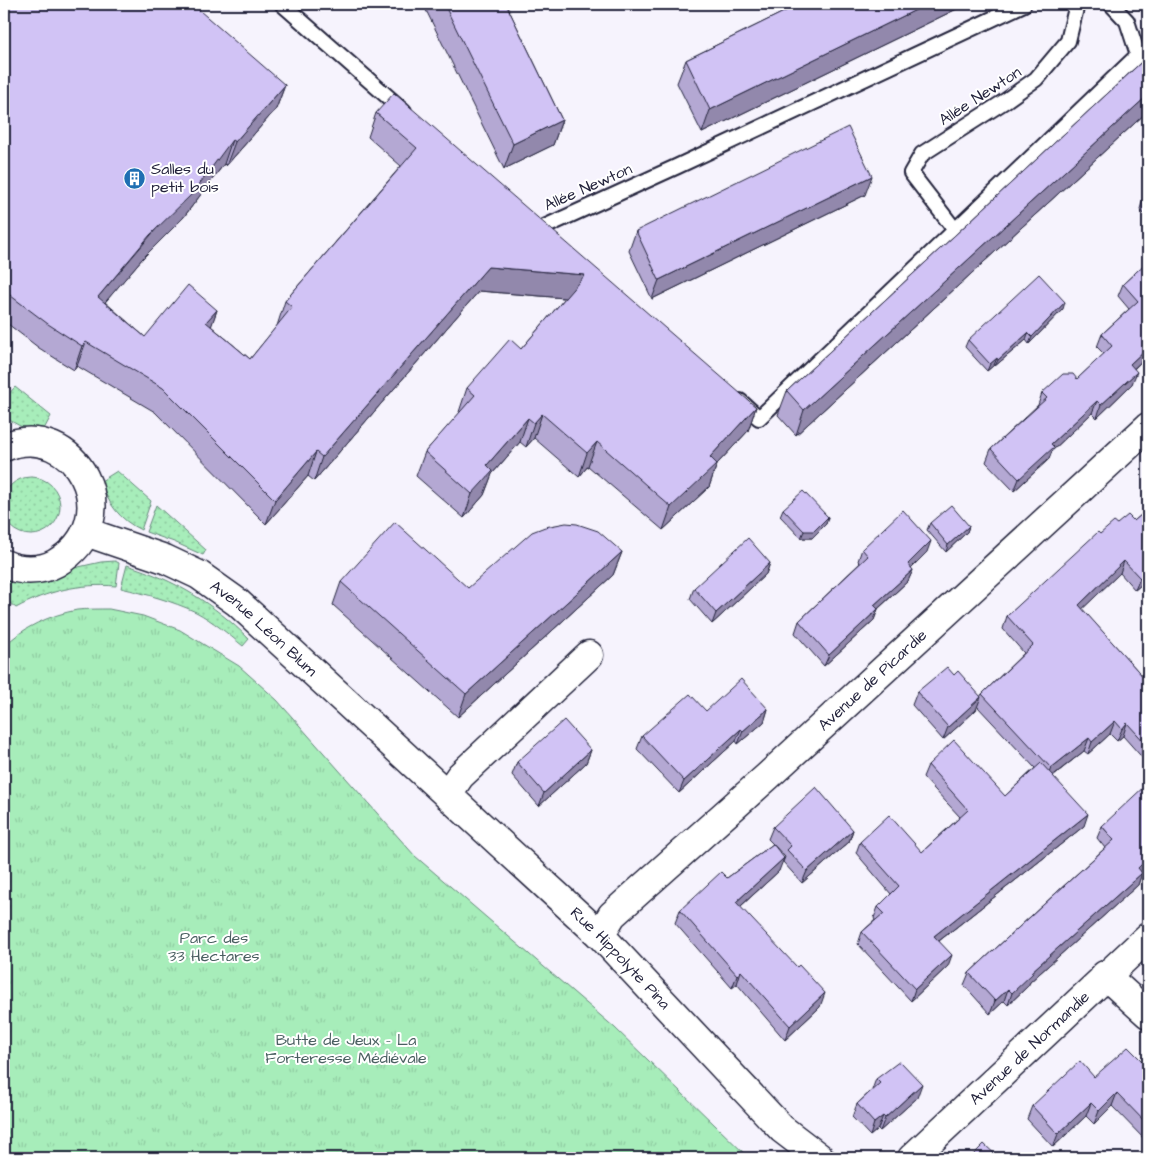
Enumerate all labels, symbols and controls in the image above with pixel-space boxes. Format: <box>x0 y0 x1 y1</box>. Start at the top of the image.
street label: Allée Newton <box>935 61 1025 131</box>
place label: Salles du petit bois <box>151 158 219 198</box>
street label: Allée Newton <box>541 158 635 216</box>
building icon: Salles du petit bois <box>123 166 147 190</box>
street label: Avenue Léon Blum <box>206 575 322 682</box>
street label: Avenue de Picardie <box>813 624 932 736</box>
street label: Rue Hippolyte Pina <box>565 902 675 1014</box>
park label: Parc des 33 Hectares <box>168 927 260 967</box>
street label: Avenue de Normandie <box>965 986 1095 1110</box>
park label: Butte de Jeux – La Forteresse Médiévale <box>265 1029 427 1069</box>

